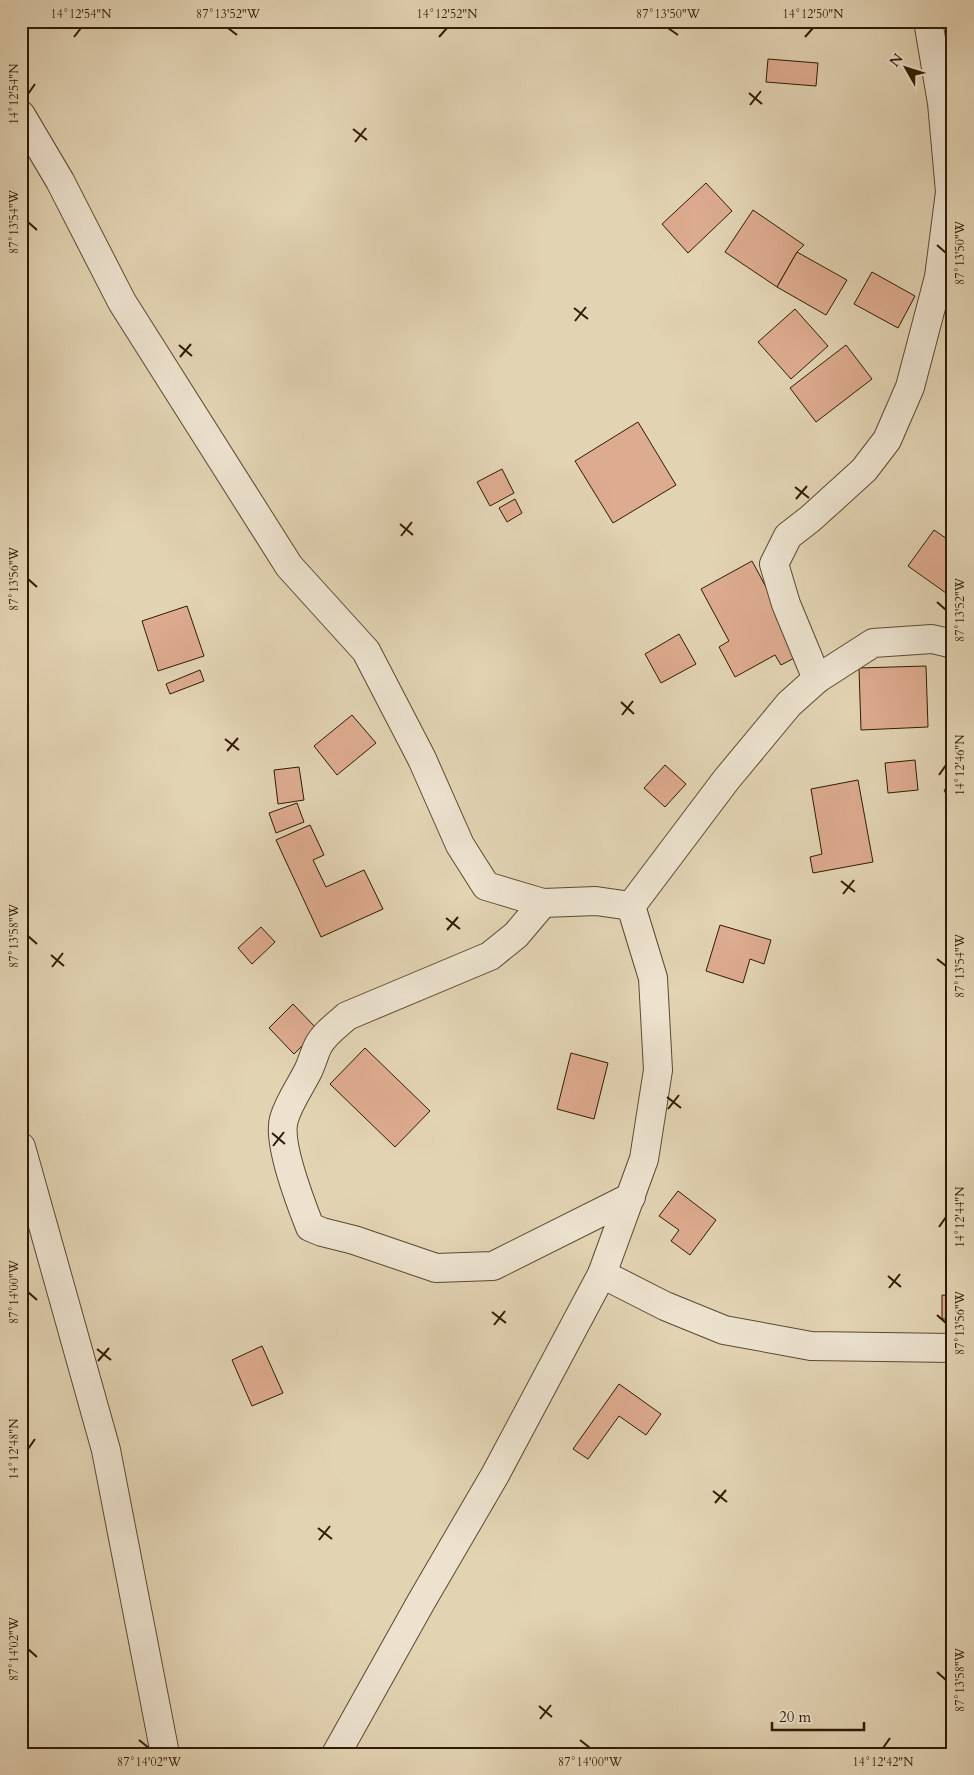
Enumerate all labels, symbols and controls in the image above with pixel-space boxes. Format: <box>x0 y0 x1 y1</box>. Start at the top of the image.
text: 14°12'54"N <box>51 6 112 22</box>
text: 87°13'52"W <box>196 6 261 22</box>
text: 14°12'52"N <box>417 6 478 22</box>
text: 87°13'50"W <box>636 6 701 22</box>
text: 14°12'50"N <box>783 6 844 22</box>
north arrow <box>882 42 932 92</box>
text: N <box>885 49 907 71</box>
text: 14°12'54"N <box>6 63 22 124</box>
text: 87°13'54"W <box>6 189 22 254</box>
text: 87°13'50"W <box>952 220 968 285</box>
text: 87°13'56"W <box>6 546 22 611</box>
text: 87°13'52"W <box>952 577 968 642</box>
text: 14°12'46"N <box>952 734 968 795</box>
text: 87°13'58"W <box>6 903 22 968</box>
text: 87°13'54"W <box>952 933 968 998</box>
text: 14°12'44"N <box>952 1186 968 1247</box>
text: 87°14'00"W <box>6 1259 22 1324</box>
text: 87°13'56"W <box>952 1290 968 1355</box>
text: 14°12'48"N <box>6 1418 22 1479</box>
text: 87°14'02"W <box>6 1616 22 1681</box>
text: 87°13'58"W <box>952 1647 968 1712</box>
scale bar <box>772 1700 864 1732</box>
text: 20 m <box>779 1707 811 1727</box>
text: 87°14'02"W <box>117 1754 182 1770</box>
text: 87°14'00"W <box>558 1754 623 1770</box>
text: 14°12'42"N <box>853 1754 914 1770</box>

